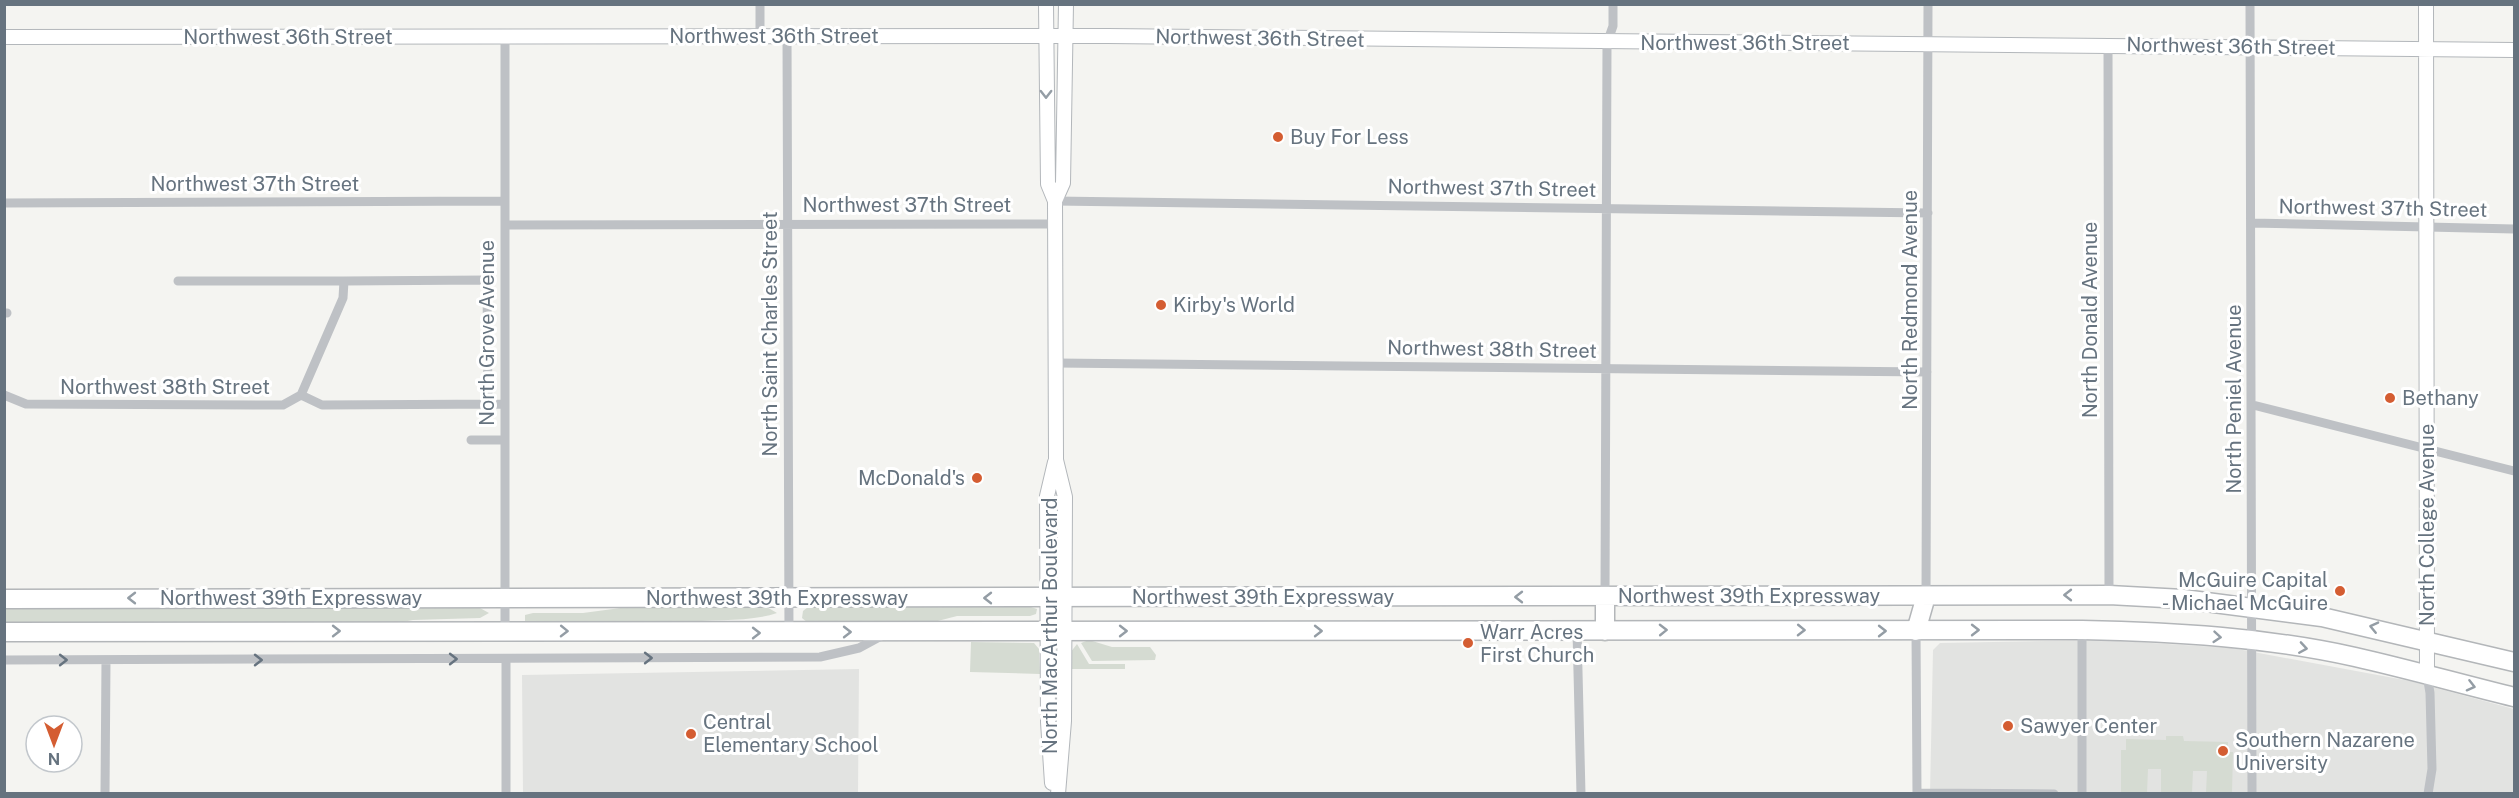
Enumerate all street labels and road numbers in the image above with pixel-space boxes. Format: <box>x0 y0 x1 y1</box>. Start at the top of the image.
street label: Northwest 36th Street <box>669 24 879 48</box>
street label: Northwest 36th Street <box>1155 24 1365 52</box>
street label: Northwest 36th Street <box>183 25 393 49</box>
street label: Northwest 36th Street <box>1640 31 1850 55</box>
street label: Northwest 36th Street <box>2126 32 2336 60</box>
street label: Northwest 37th Street <box>151 172 359 196</box>
street label: Northwest 37th Street <box>1387 174 1597 202</box>
street label: North Redmond Avenue <box>1898 190 1922 410</box>
street label: Northwest 37th Street <box>803 193 1011 217</box>
street label: Northwest 37th Street <box>2278 194 2488 222</box>
street label: North Saint Charles Street <box>758 211 782 457</box>
street label: North Donald Avenue <box>2078 222 2102 418</box>
street label: North Grove Avenue <box>475 240 499 426</box>
street label: North Peniel Avenue <box>2222 304 2246 494</box>
street label: Northwest 38th Street <box>1387 335 1597 363</box>
street label: Northwest 38th Street <box>60 375 270 399</box>
street label: North College Avenue <box>2415 424 2439 626</box>
street label: North MacArthur Boulevard <box>1038 498 1062 754</box>
street label: Northwest 39th Expressway <box>1618 584 1880 608</box>
street label: Northwest 39th Expressway <box>1132 585 1394 609</box>
street label: Northwest 39th Expressway <box>160 586 422 610</box>
street label: Northwest 39th Expressway <box>646 586 908 610</box>

